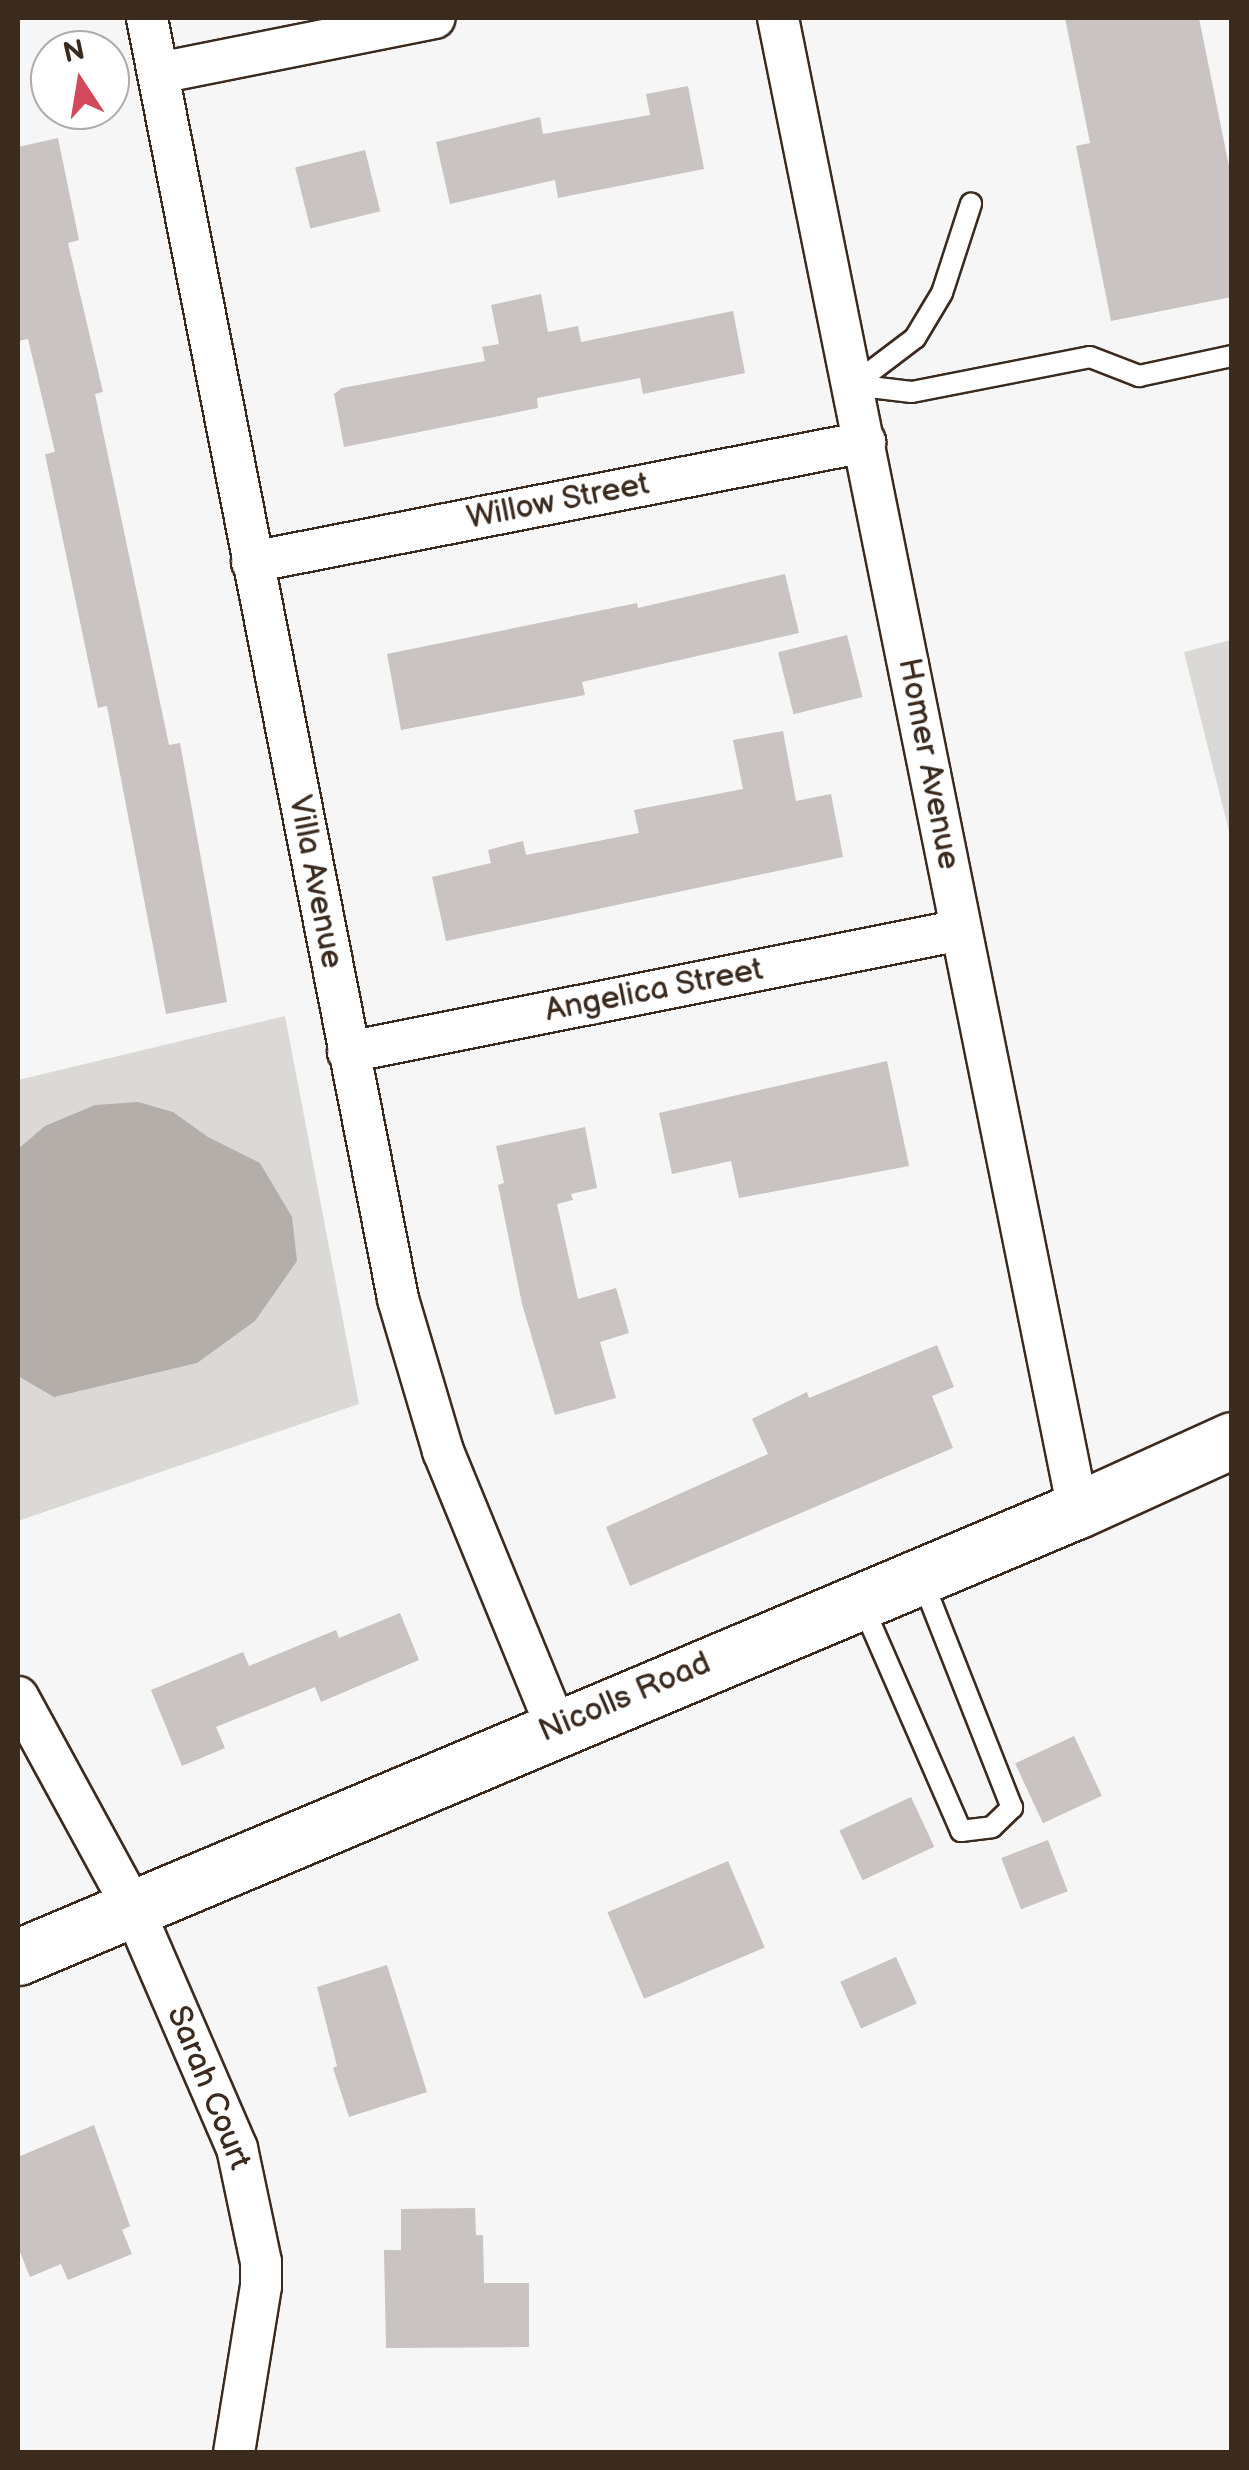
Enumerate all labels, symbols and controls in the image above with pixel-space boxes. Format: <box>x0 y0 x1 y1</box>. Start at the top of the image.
north arrow <box>30 30 130 130</box>
text: N <box>60 34 88 70</box>
street label: Willow Street <box>463 465 653 539</box>
street label: Homer Avenue <box>889 655 967 873</box>
street label: Villa Avenue <box>279 792 351 972</box>
street label: Angelica Street <box>542 951 766 1031</box>
street label: Nicolls Road <box>533 1645 717 1751</box>
street label: Sarah Court <box>158 2001 258 2175</box>

